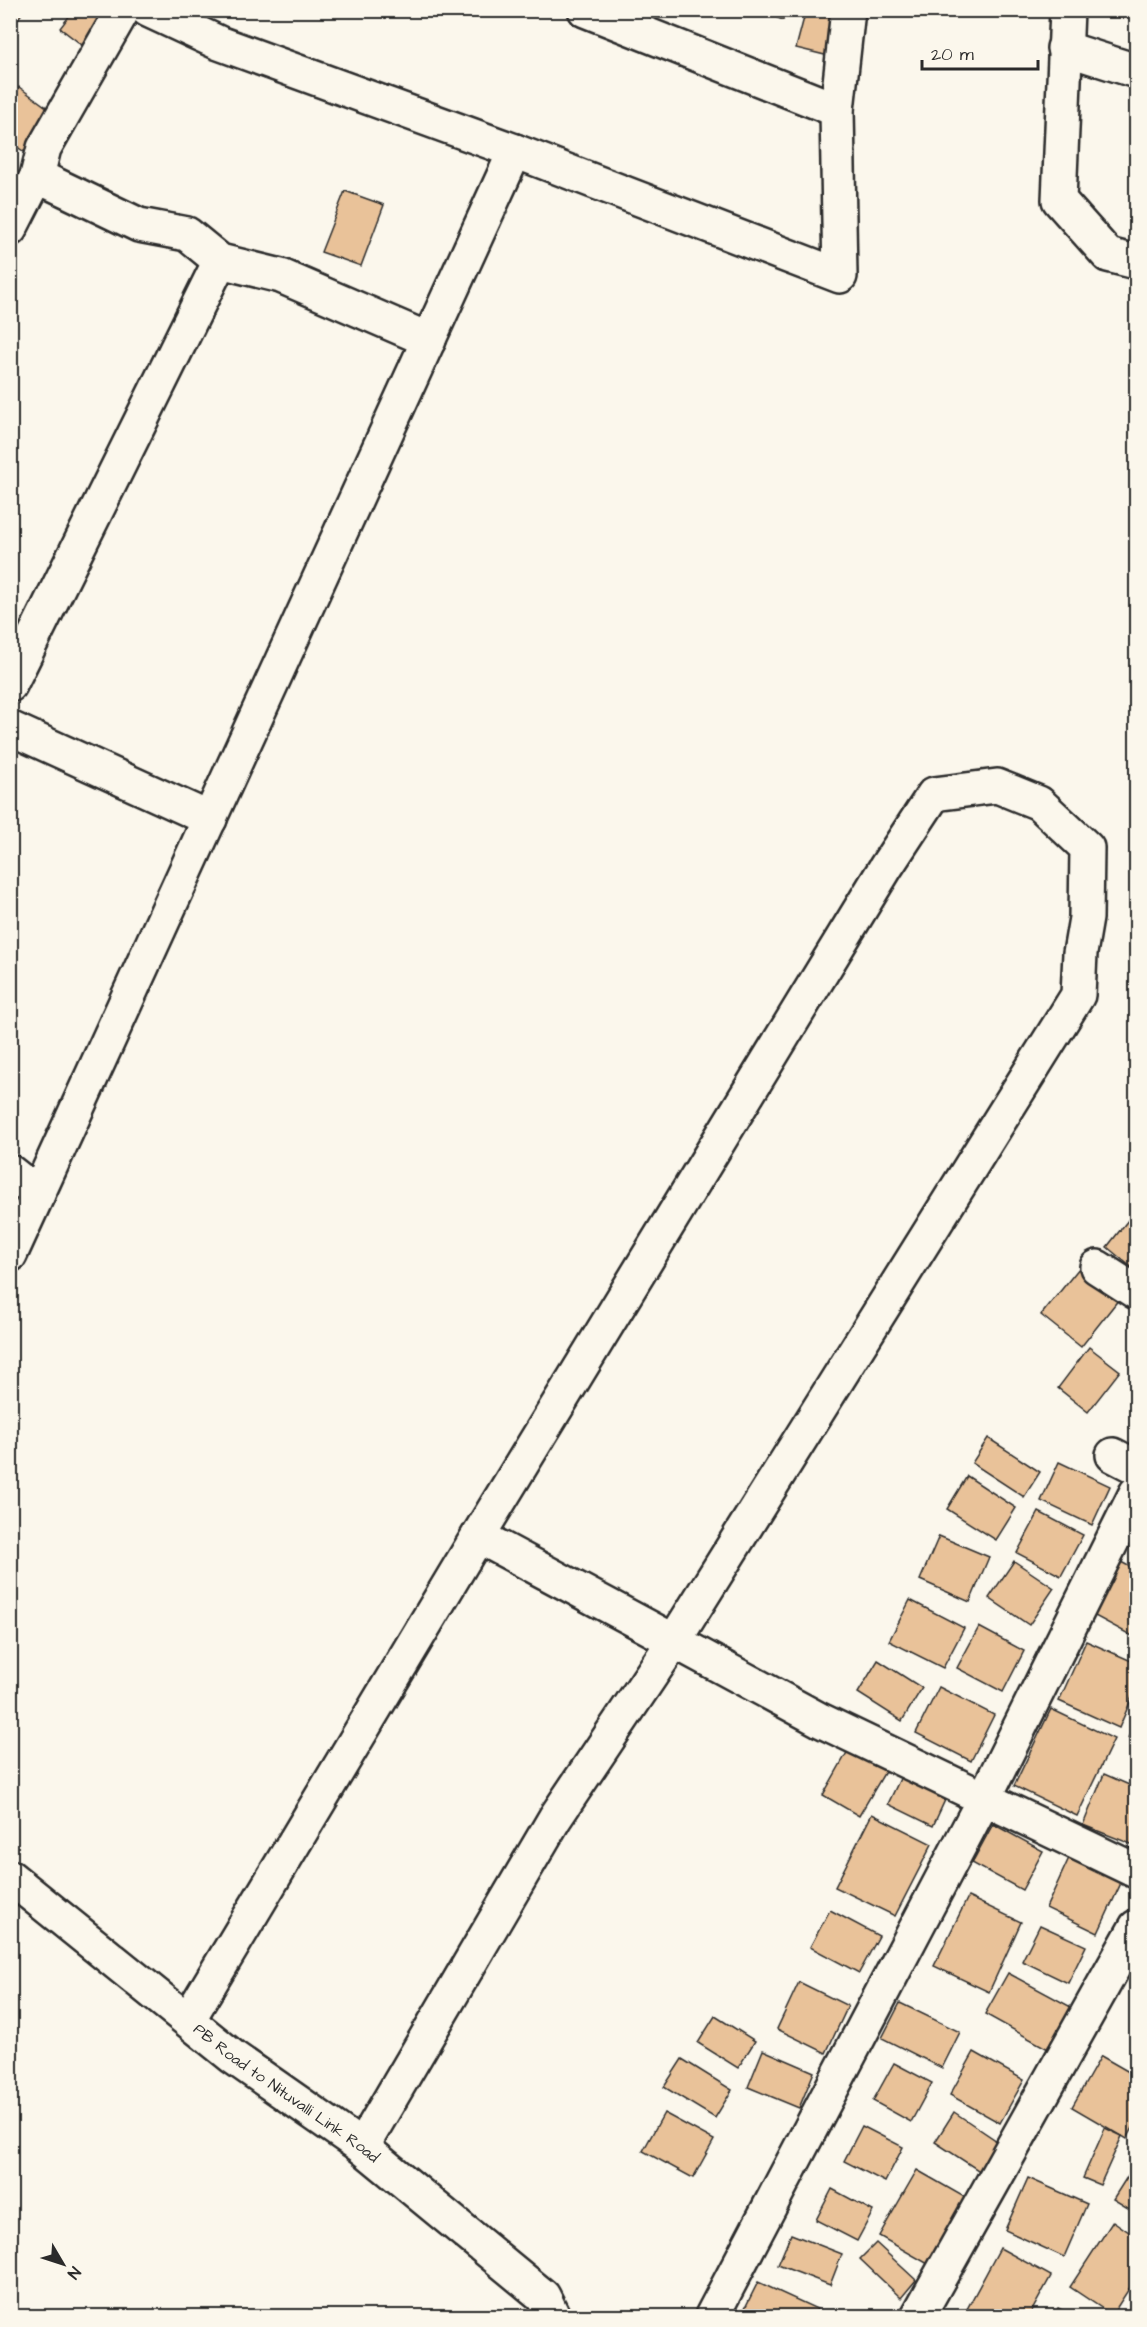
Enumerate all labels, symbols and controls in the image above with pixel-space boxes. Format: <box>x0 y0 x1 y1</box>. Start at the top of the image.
scale bar <box>922 33 1038 71</box>
text: 20 m <box>931 42 974 67</box>
street label: PB Road to Nituvalli Link Road <box>189 2018 384 2168</box>
north arrow <box>33 2234 93 2294</box>
text: N <box>62 2262 86 2284</box>

